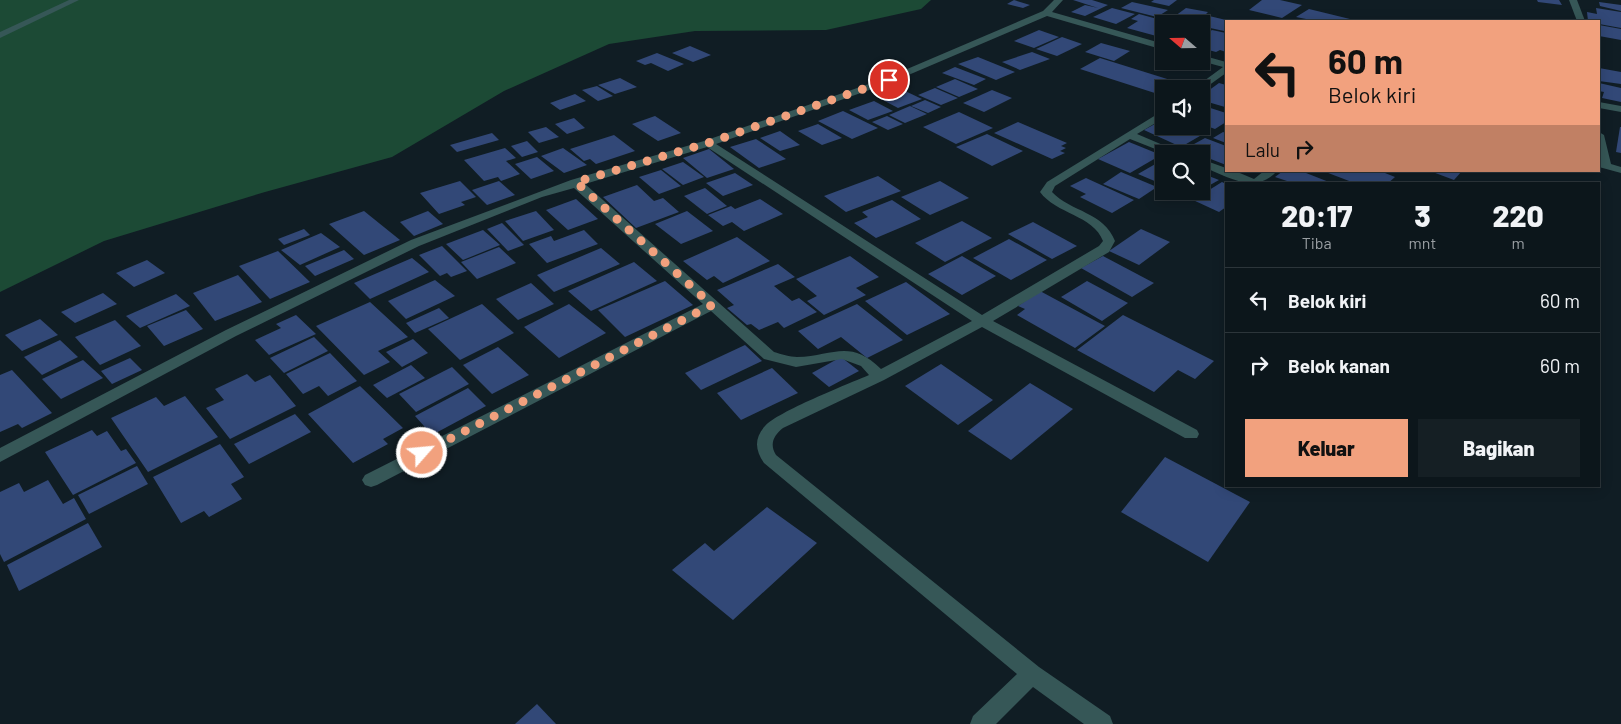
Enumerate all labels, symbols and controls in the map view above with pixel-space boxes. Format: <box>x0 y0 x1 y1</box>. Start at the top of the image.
north arrow <box>1155 15 1210 70</box>
map controls <box>1155 15 1210 200</box>
text: 60 m <box>1328 39 1403 81</box>
icon: left <box>1245 40 1310 105</box>
pin <box>868 59 910 101</box>
icon: arrive <box>875 66 903 94</box>
button: sound <box>1155 80 1210 135</box>
text: Belok kiri <box>1328 81 1416 107</box>
icon: right <box>1290 135 1318 163</box>
text: Lalu <box>1245 138 1280 161</box>
button: search <box>1155 145 1210 200</box>
text: 20:17 <box>1281 197 1352 233</box>
text: 3 <box>1414 197 1431 233</box>
text: 220 <box>1493 197 1544 233</box>
text: Tiba <box>1302 233 1332 252</box>
text: mnt <box>1409 233 1436 252</box>
text: m <box>1512 233 1525 252</box>
icon: left <box>1245 286 1273 314</box>
text: Belok kiri <box>1288 289 1366 312</box>
text: 60 m <box>1540 289 1580 312</box>
icon: right <box>1245 351 1273 379</box>
text: Belok kanan <box>1288 354 1390 377</box>
text: 60 m <box>1540 354 1580 377</box>
button: Keluar <box>1245 419 1408 477</box>
button: Bagikan <box>1418 419 1580 477</box>
position arrow <box>395 426 447 478</box>

